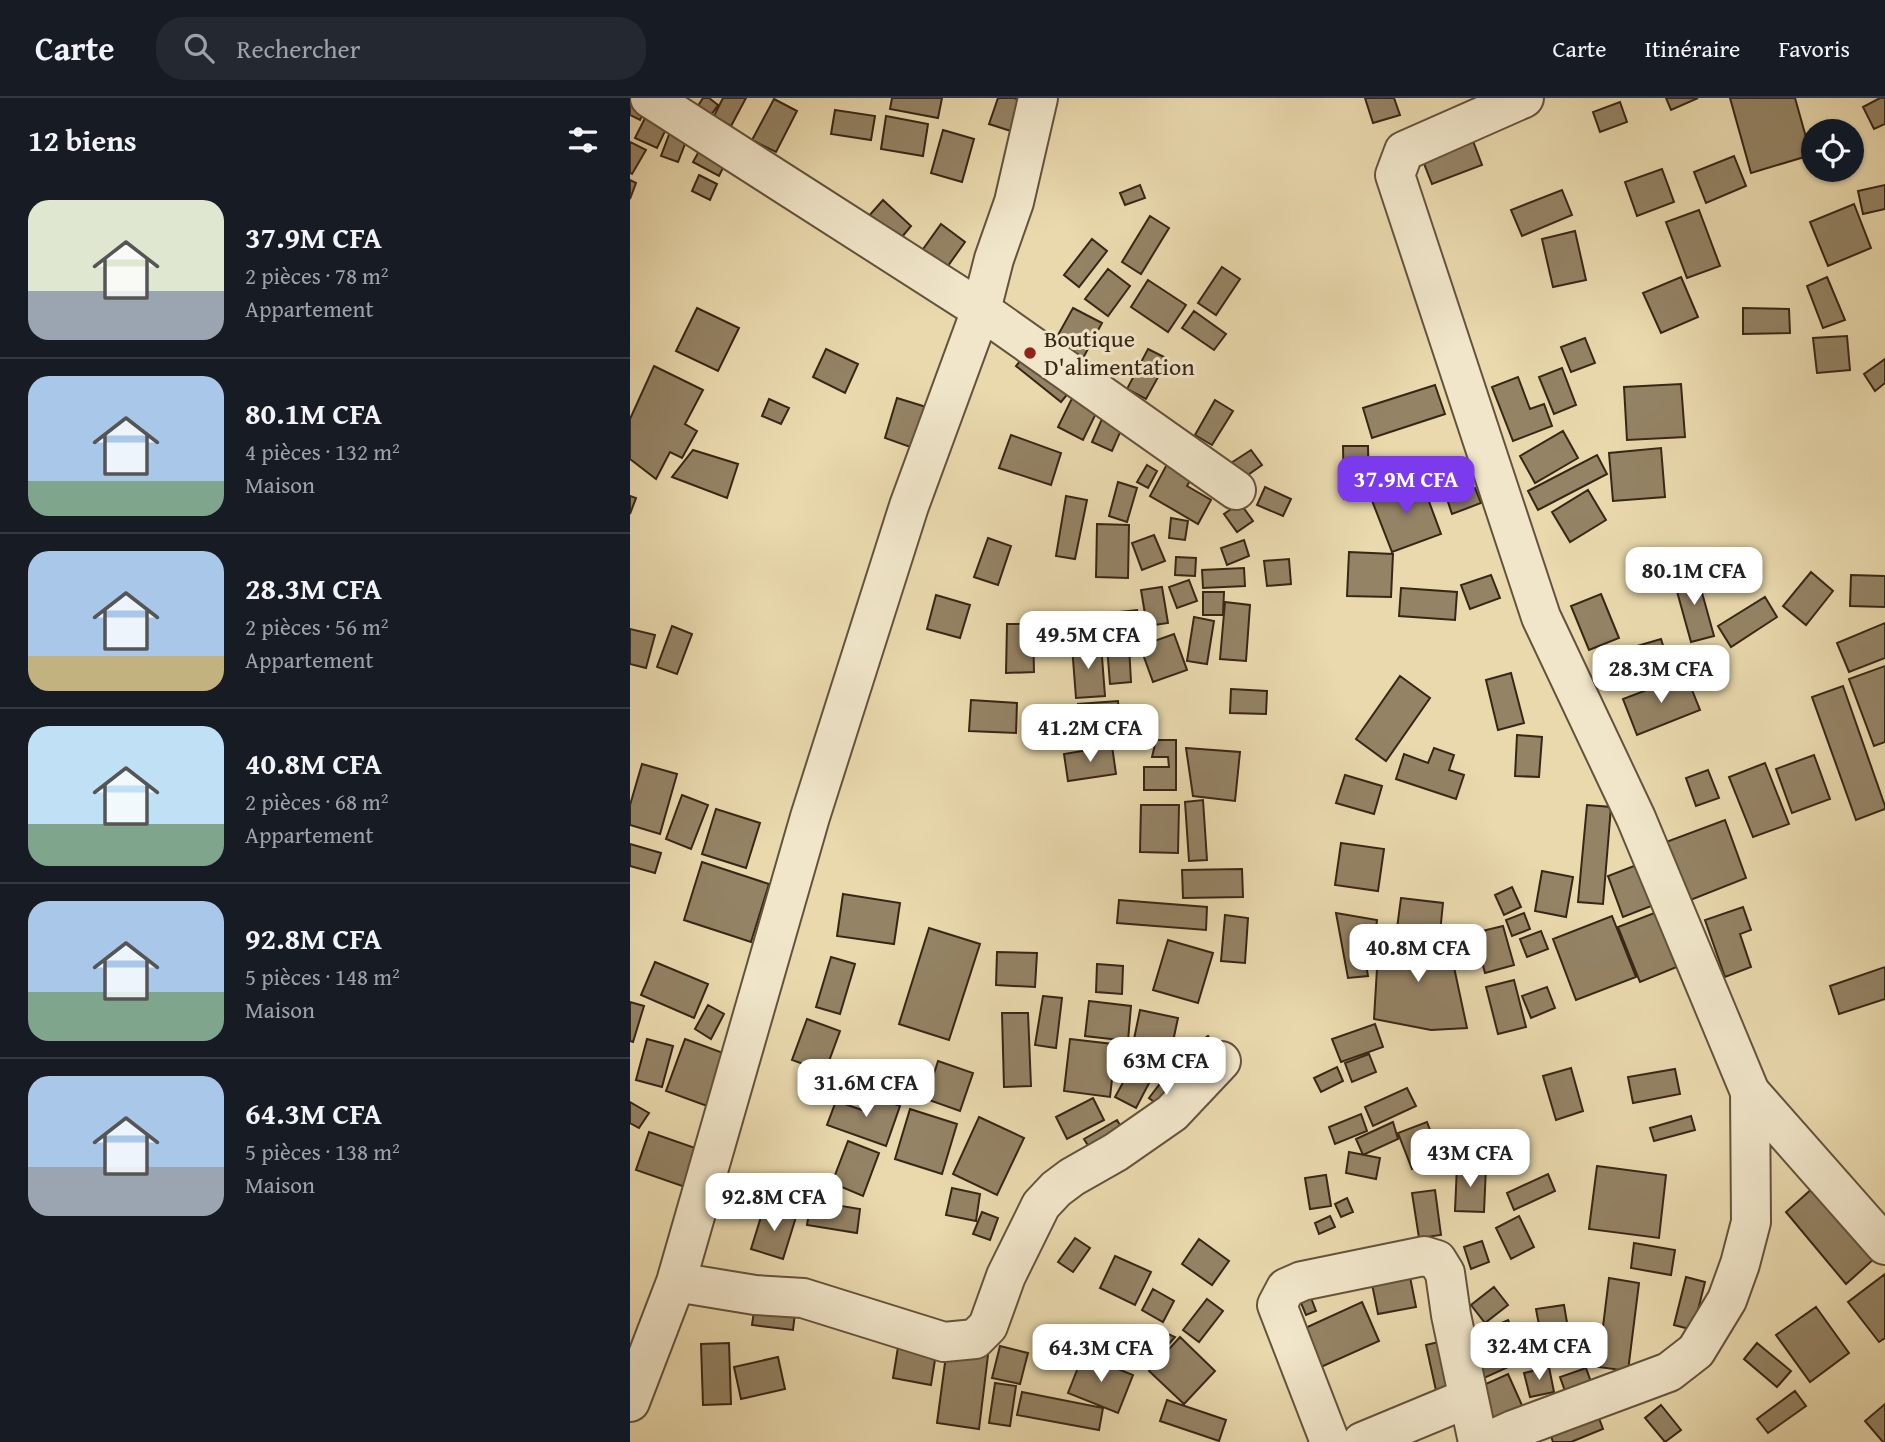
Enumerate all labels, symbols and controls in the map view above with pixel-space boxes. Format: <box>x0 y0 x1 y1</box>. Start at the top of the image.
search box <box>156 17 646 80</box>
text: Carte <box>35 24 114 72</box>
icon: search <box>180 29 218 67</box>
text: Rechercher <box>236 29 361 68</box>
text: Carte <box>1553 31 1607 66</box>
text: Itinéraire <box>1645 31 1740 66</box>
text: Favoris <box>1778 31 1850 66</box>
text: 12 biens <box>28 118 137 162</box>
map controls <box>1801 119 1864 182</box>
button: locate <box>1801 119 1864 182</box>
icon: filters <box>564 121 602 159</box>
text: 37.9M CFA <box>245 215 382 259</box>
icon: home <box>84 228 168 312</box>
text: 2 pièces · 78 m² <box>245 259 389 292</box>
text: Appartement <box>245 292 374 325</box>
place label: Boutique D'alimentation <box>1044 321 1195 384</box>
marker: Boutique D'alimentation <box>1022 345 1038 361</box>
text: 80.1M CFA <box>245 391 382 435</box>
icon: home <box>84 404 168 488</box>
text: 4 pièces · 132 m² <box>245 435 400 468</box>
pin: 37.9M CFA <box>1326 456 1486 516</box>
text: 37.9M CFA <box>1353 462 1459 495</box>
text: Maison <box>245 468 315 501</box>
pin: 80.1M CFA <box>1614 547 1774 607</box>
text: 80.1M CFA <box>1641 553 1747 586</box>
text: 28.3M CFA <box>245 566 382 610</box>
icon: home <box>84 579 168 663</box>
text: 2 pièces · 56 m² <box>245 610 389 643</box>
pin: 49.5M CFA <box>1008 612 1168 671</box>
text: 49.5M CFA <box>1035 617 1141 650</box>
text: Appartement <box>245 643 374 676</box>
pin: 28.3M CFA <box>1581 646 1741 705</box>
text: 28.3M CFA <box>1608 651 1714 684</box>
pin: 41.2M CFA <box>1010 704 1170 764</box>
text: 41.2M CFA <box>1037 710 1143 743</box>
text: 40.8M CFA <box>245 741 382 785</box>
icon: home <box>84 754 168 838</box>
text: 2 pièces · 68 m² <box>245 785 389 818</box>
text: Appartement <box>245 818 374 851</box>
text: 92.8M CFA <box>245 916 382 960</box>
pin: 40.8M CFA <box>1338 924 1498 984</box>
icon: home <box>84 929 168 1013</box>
text: 40.8M CFA <box>1365 930 1471 963</box>
text: 5 pièces · 148 m² <box>245 960 400 993</box>
text: Maison <box>245 993 315 1026</box>
pin: 63M CFA <box>1101 1038 1231 1097</box>
text: 63M CFA <box>1123 1043 1209 1076</box>
pin: 31.6M CFA <box>786 1060 946 1119</box>
text: 31.6M CFA <box>813 1065 919 1098</box>
text: 64.3M CFA <box>245 1091 382 1135</box>
icon: home <box>84 1104 168 1188</box>
pin: 43M CFA <box>1405 1130 1535 1189</box>
text: 5 pièces · 138 m² <box>245 1135 400 1168</box>
text: 43M CFA <box>1427 1135 1513 1168</box>
text: Maison <box>245 1168 315 1201</box>
pin: 92.8M CFA <box>694 1174 854 1233</box>
text: 92.8M CFA <box>721 1179 827 1212</box>
pin: 32.4M CFA <box>1459 1322 1619 1382</box>
pin: 64.3M CFA <box>1021 1324 1181 1384</box>
text: 32.4M CFA <box>1486 1328 1592 1361</box>
text: 64.3M CFA <box>1048 1330 1154 1363</box>

